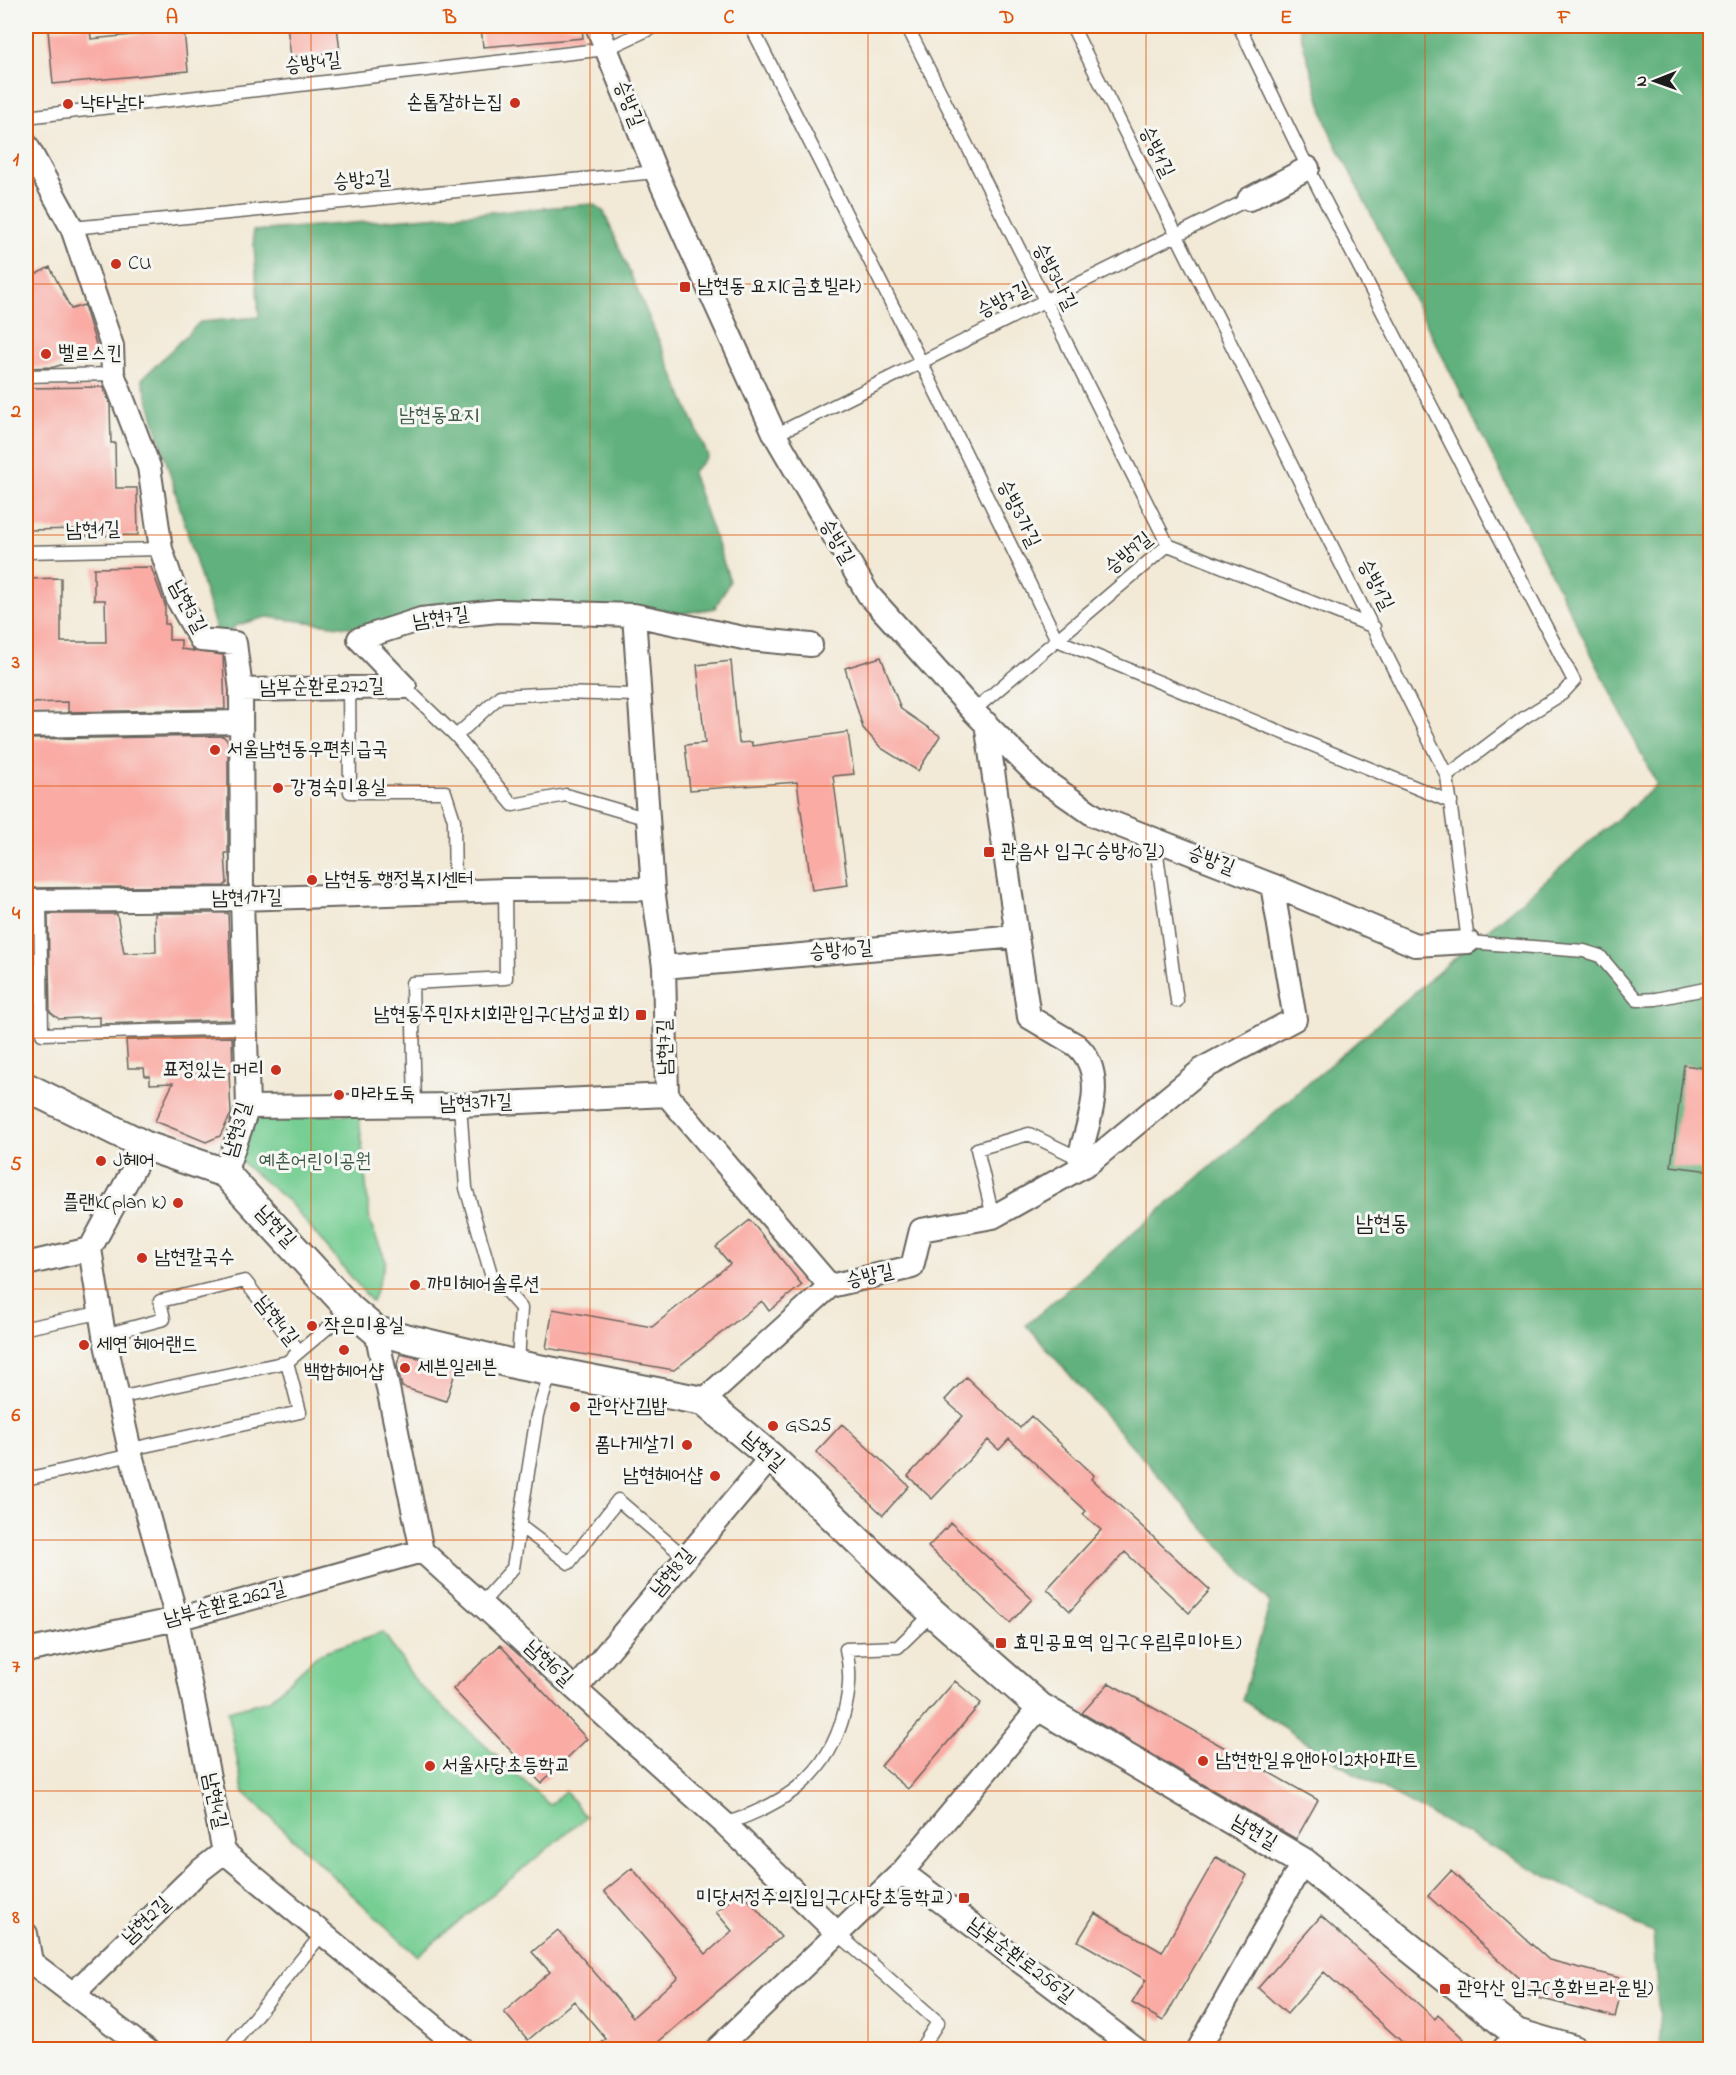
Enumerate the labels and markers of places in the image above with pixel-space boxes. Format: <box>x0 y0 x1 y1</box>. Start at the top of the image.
place label: 손톱잘하는집 <box>406 89 503 118</box>
place label: 낙타날다 <box>80 90 144 119</box>
marker: 손톱잘하는집 <box>508 96 522 110</box>
marker: 낙타날다 <box>61 97 75 111</box>
place label: CU <box>128 250 152 279</box>
marker: CU <box>109 257 123 271</box>
place label: 남현동 요지(금호빌라) <box>697 273 861 302</box>
marker: 남현동 요지(금호빌라) <box>678 280 692 294</box>
place label: 벨르스킨 <box>58 340 122 369</box>
marker: 벨르스킨 <box>39 347 53 361</box>
place label: 서울남현동우편취급국 <box>227 736 388 765</box>
marker: 서울남현동우편취급국 <box>208 743 222 757</box>
place label: 강경숙미용실 <box>290 774 387 803</box>
marker: 강경숙미용실 <box>271 781 285 795</box>
place label: 관음사 입구(승방10길) <box>1001 838 1164 867</box>
marker: 관음사 입구(승방10길) <box>982 845 996 859</box>
place label: 남현동 행정복지센터 <box>324 866 474 895</box>
marker: 남현동 행정복지센터 <box>305 873 319 887</box>
place label: 남현동주민자치회관입구(남성교회) <box>373 1001 629 1030</box>
marker: 남현동주민자치회관입구(남성교회) <box>634 1008 648 1022</box>
place label: 표정있는 머리 <box>162 1056 264 1085</box>
marker: 표정있는 머리 <box>269 1063 283 1077</box>
place label: 마라도둑 <box>351 1081 415 1110</box>
marker: 마라도둑 <box>332 1088 346 1102</box>
place label: J헤어 <box>113 1147 155 1176</box>
marker: J헤어 <box>94 1154 108 1168</box>
place label: 플랜k(plan k) <box>63 1189 166 1218</box>
marker: 플랜k(plan k) <box>171 1196 185 1210</box>
place label: 남현칼국수 <box>154 1244 234 1273</box>
marker: 남현칼국수 <box>135 1251 149 1265</box>
place label: 까미헤어솔루션 <box>427 1271 540 1300</box>
marker: 까미헤어솔루션 <box>408 1278 422 1292</box>
place label: 작은미용실 <box>324 1312 404 1341</box>
marker: 작은미용실 <box>305 1319 319 1333</box>
place label: 세연 헤어랜드 <box>96 1331 198 1360</box>
marker: 세연 헤어랜드 <box>77 1338 91 1352</box>
marker: 백합헤어샵 <box>337 1343 351 1357</box>
place label: 세븐일레븐 <box>417 1354 497 1383</box>
place label: 백합헤어샵 <box>304 1358 384 1387</box>
marker: 세븐일레븐 <box>398 1361 412 1375</box>
place label: 관악산김밥 <box>587 1393 667 1422</box>
marker: 관악산김밥 <box>568 1400 582 1414</box>
place label: GS25 <box>785 1412 832 1441</box>
marker: GS25 <box>766 1419 780 1433</box>
place label: 폼나게살기 <box>595 1431 675 1460</box>
marker: 폼나게살기 <box>680 1438 694 1452</box>
place label: 남현헤어샵 <box>623 1462 703 1491</box>
marker: 남현헤어샵 <box>708 1469 722 1483</box>
place label: 효민공묘역 입구(우림루미아트) <box>1013 1629 1242 1658</box>
marker: 효민공묘역 입구(우림루미아트) <box>994 1636 1008 1650</box>
place label: 남현한일유앤아이2차아파트 <box>1215 1747 1418 1776</box>
place label: 서울사당초등학교 <box>442 1752 571 1781</box>
marker: 남현한일유앤아이2차아파트 <box>1196 1754 1210 1768</box>
marker: 서울사당초등학교 <box>423 1759 437 1773</box>
place label: 미당서정주의집입구(사당초등학교) <box>696 1884 952 1913</box>
marker: 미당서정주의집입구(사당초등학교) <box>957 1891 971 1905</box>
place label: 관악산 입구(흥화브라운빌) <box>1457 1975 1653 2004</box>
marker: 관악산 입구(흥화브라운빌) <box>1438 1982 1452 1996</box>

